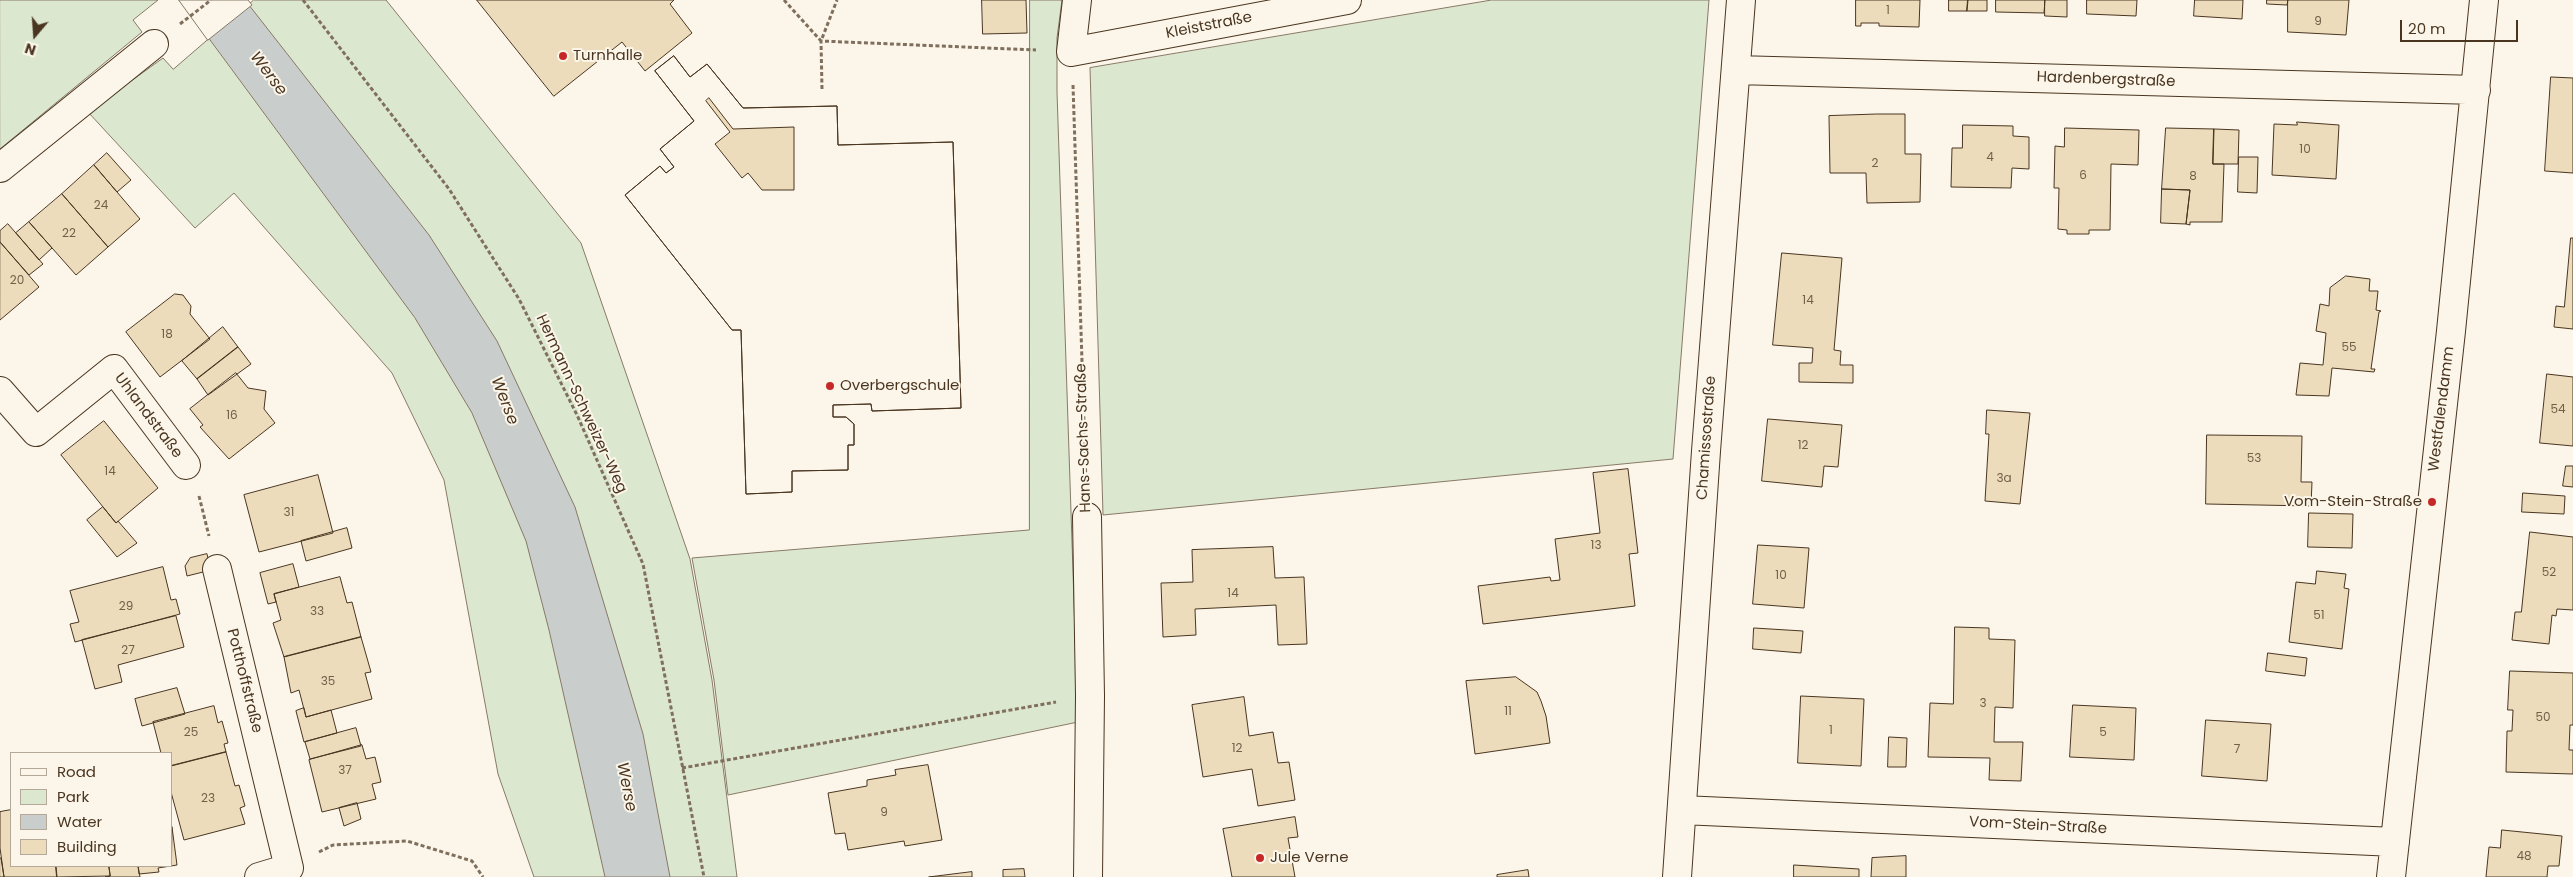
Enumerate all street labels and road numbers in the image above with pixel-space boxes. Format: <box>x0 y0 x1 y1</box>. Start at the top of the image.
street label: Kleiststraße <box>1164 9 1254 43</box>
street label: Hardenbergstraße <box>2036 69 2176 91</box>
street label: Hermann-Schweizer-Weg <box>532 312 630 496</box>
street label: Westfalendamm <box>2425 345 2459 473</box>
street label: Hans-Sachs-Straße <box>1072 363 1096 513</box>
street label: Uhlandstraße <box>110 370 186 462</box>
street label: Chamissostraße <box>1694 375 1720 501</box>
street label: Potthoffstraße <box>222 627 266 735</box>
street label: Vom-Stein-Straße <box>1969 813 2107 839</box>

